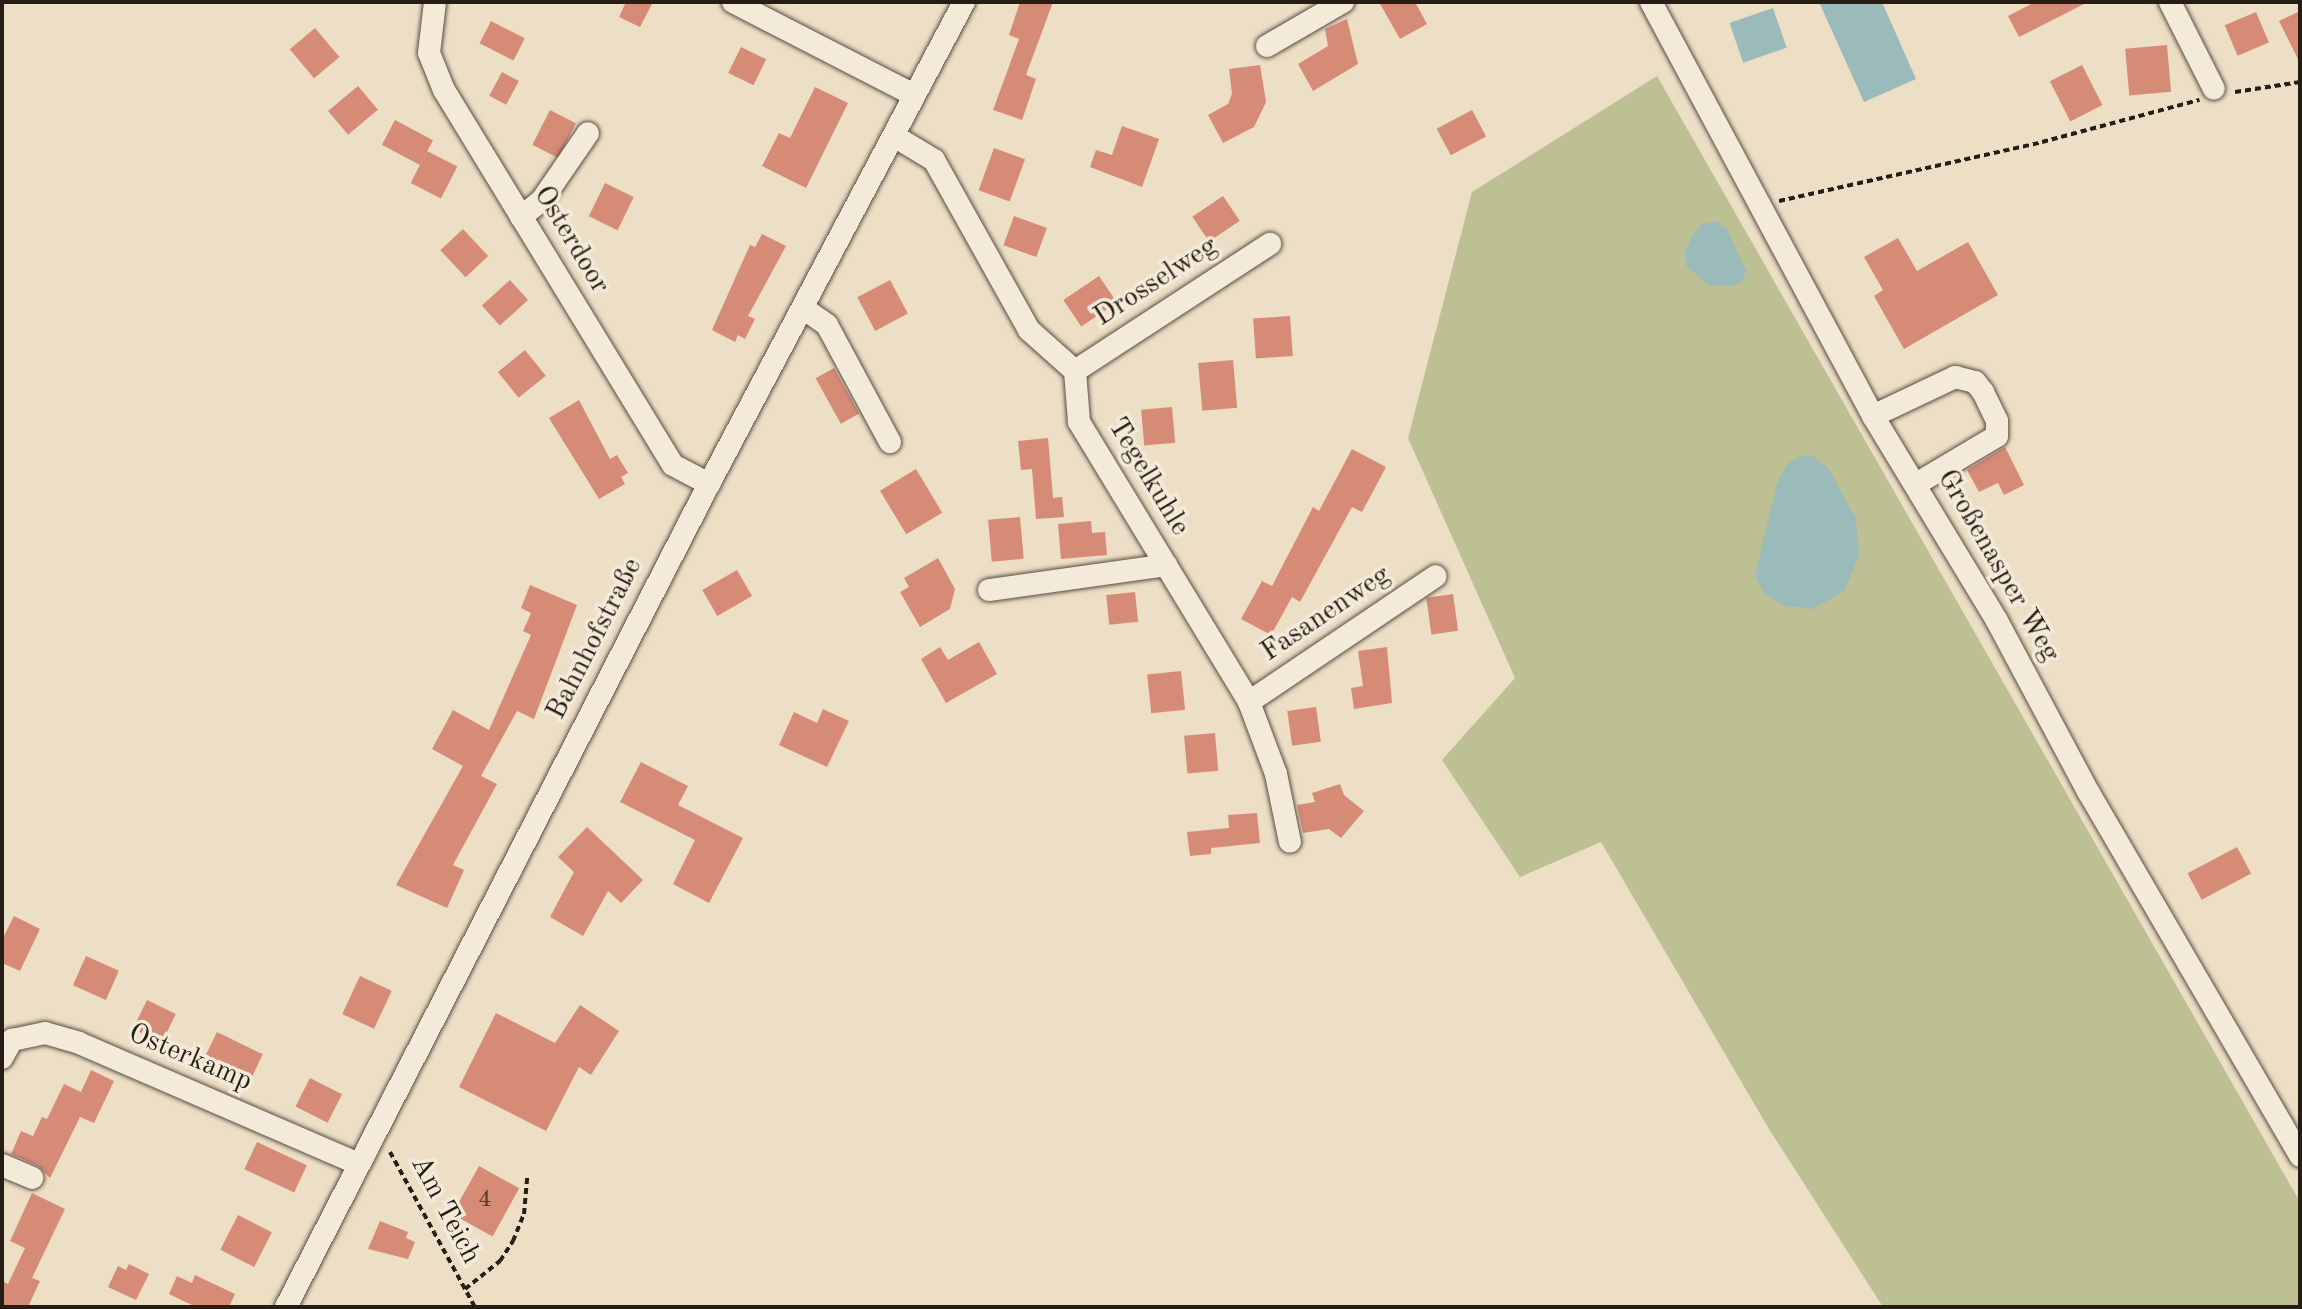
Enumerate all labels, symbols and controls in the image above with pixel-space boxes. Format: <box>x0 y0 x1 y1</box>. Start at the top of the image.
street label: Osterdoor <box>526 180 616 300</box>
street label: Drosselweg <box>1088 230 1224 334</box>
street label: Tegelkuhle <box>1100 412 1196 542</box>
street label: Großenasper Weg <box>1929 464 2067 668</box>
street label: Bahnhofstraße <box>540 553 650 725</box>
street label: Fasanenweg <box>1255 559 1397 669</box>
street label: Osterkamp <box>123 1017 257 1099</box>
street label: Am Teich <box>403 1150 487 1270</box>
house number: 4 <box>478 1187 492 1215</box>

